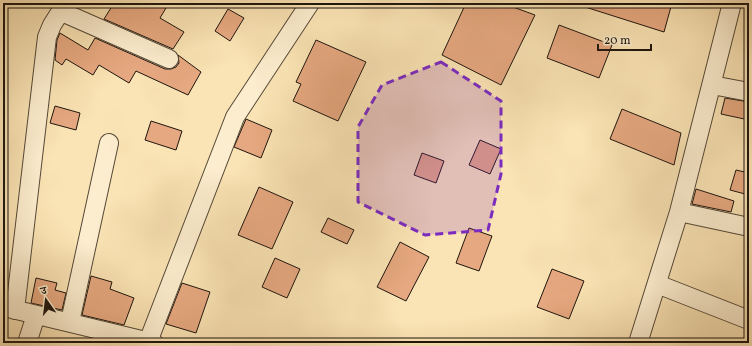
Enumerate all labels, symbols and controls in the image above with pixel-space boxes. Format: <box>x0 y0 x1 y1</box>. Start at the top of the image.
scale bar <box>598 26 651 52</box>
text: 20 m <box>604 33 631 49</box>
north arrow <box>26 280 66 320</box>
text: उ <box>38 283 50 300</box>

